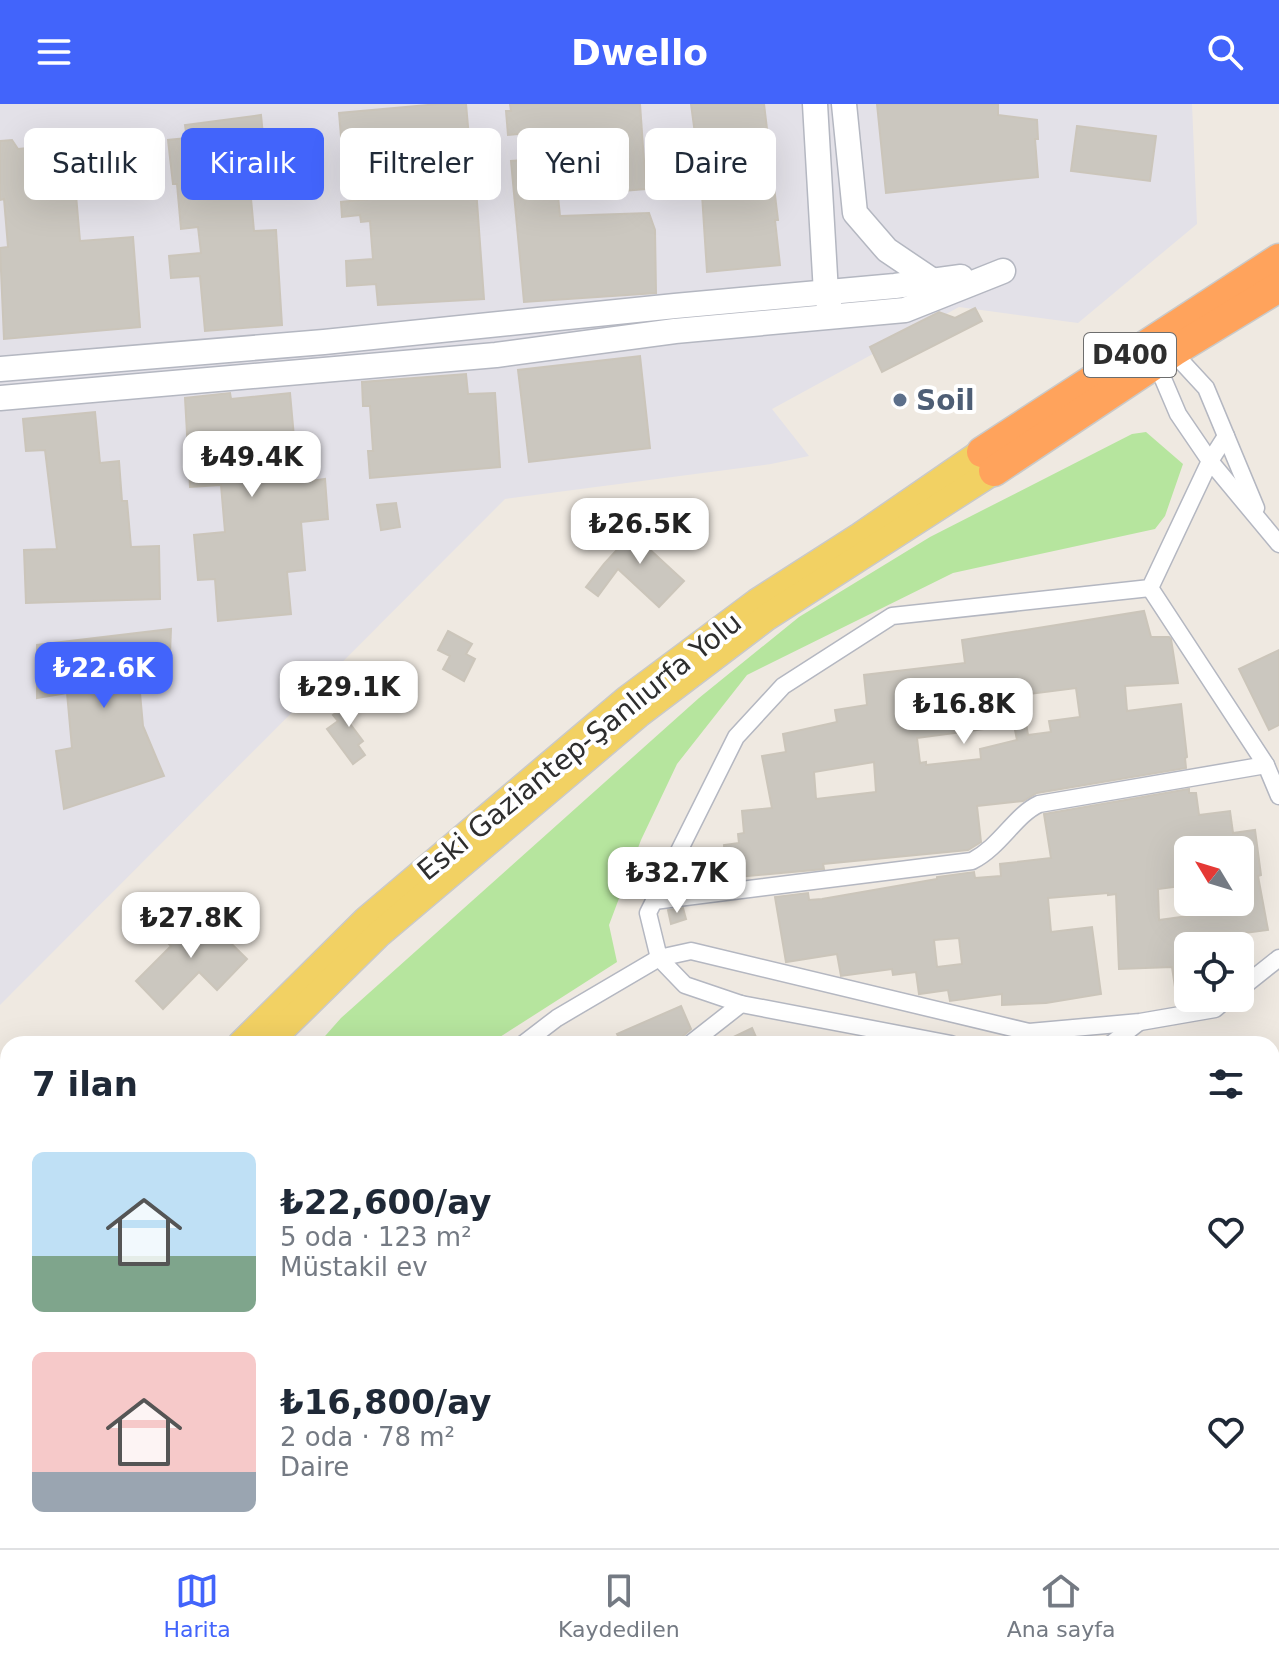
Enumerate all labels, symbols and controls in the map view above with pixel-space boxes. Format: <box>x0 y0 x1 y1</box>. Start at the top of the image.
icon: menu <box>32 30 76 74</box>
icon: search <box>1203 30 1247 74</box>
text: Dwello <box>571 32 708 73</box>
chip: Satılık <box>24 128 165 200</box>
chip: Kiralık <box>181 128 324 200</box>
chip: Filtreler <box>340 128 501 200</box>
chip: Yeni <box>517 128 629 200</box>
chip: Daire <box>645 128 776 200</box>
road number: D400 <box>1084 333 1176 377</box>
place label: Soil <box>916 384 975 417</box>
marker: Soil <box>891 391 909 409</box>
pin: ₺49.4K <box>187 431 317 499</box>
text: ₺49.4K <box>201 442 303 472</box>
pin: ₺26.5K <box>575 498 705 566</box>
text: ₺26.5K <box>589 509 691 539</box>
street label: Eski Gaziantep-Şanlıurfa Yolu <box>411 606 748 887</box>
pin: ₺22.6K <box>39 642 169 710</box>
text: ₺22.6K <box>53 653 155 683</box>
pin: ₺29.1K <box>284 661 414 729</box>
text: ₺29.1K <box>298 672 400 702</box>
pin: ₺16.8K <box>899 678 1029 746</box>
text: ₺16.8K <box>913 689 1015 719</box>
north arrow <box>1174 836 1254 916</box>
map controls <box>1174 836 1254 1012</box>
pin: ₺32.7K <box>612 847 742 915</box>
text: ₺32.7K <box>626 858 728 888</box>
pin: ₺27.8K <box>126 892 256 960</box>
text: ₺27.8K <box>140 903 242 933</box>
button: locate <box>1174 932 1254 1012</box>
icon: filters <box>1204 1062 1248 1106</box>
text: 7 ilan <box>32 1064 138 1104</box>
text: ₺22,600/ay <box>280 1182 491 1222</box>
icon: home <box>96 1184 192 1280</box>
icon: heart <box>1204 1210 1248 1254</box>
text: 5 oda · 123 m² <box>280 1222 472 1252</box>
text: Müstakil ev <box>280 1252 428 1282</box>
text: ₺16,800/ay <box>280 1382 491 1422</box>
icon: home <box>96 1384 192 1480</box>
icon: heart <box>1204 1410 1248 1454</box>
text: 2 oda · 78 m² <box>280 1422 455 1452</box>
text: Daire <box>280 1452 349 1482</box>
tab: Harita <box>164 1569 231 1642</box>
tab: Kaydedilen <box>558 1569 680 1642</box>
tab: Ana sayfa <box>1007 1569 1115 1642</box>

